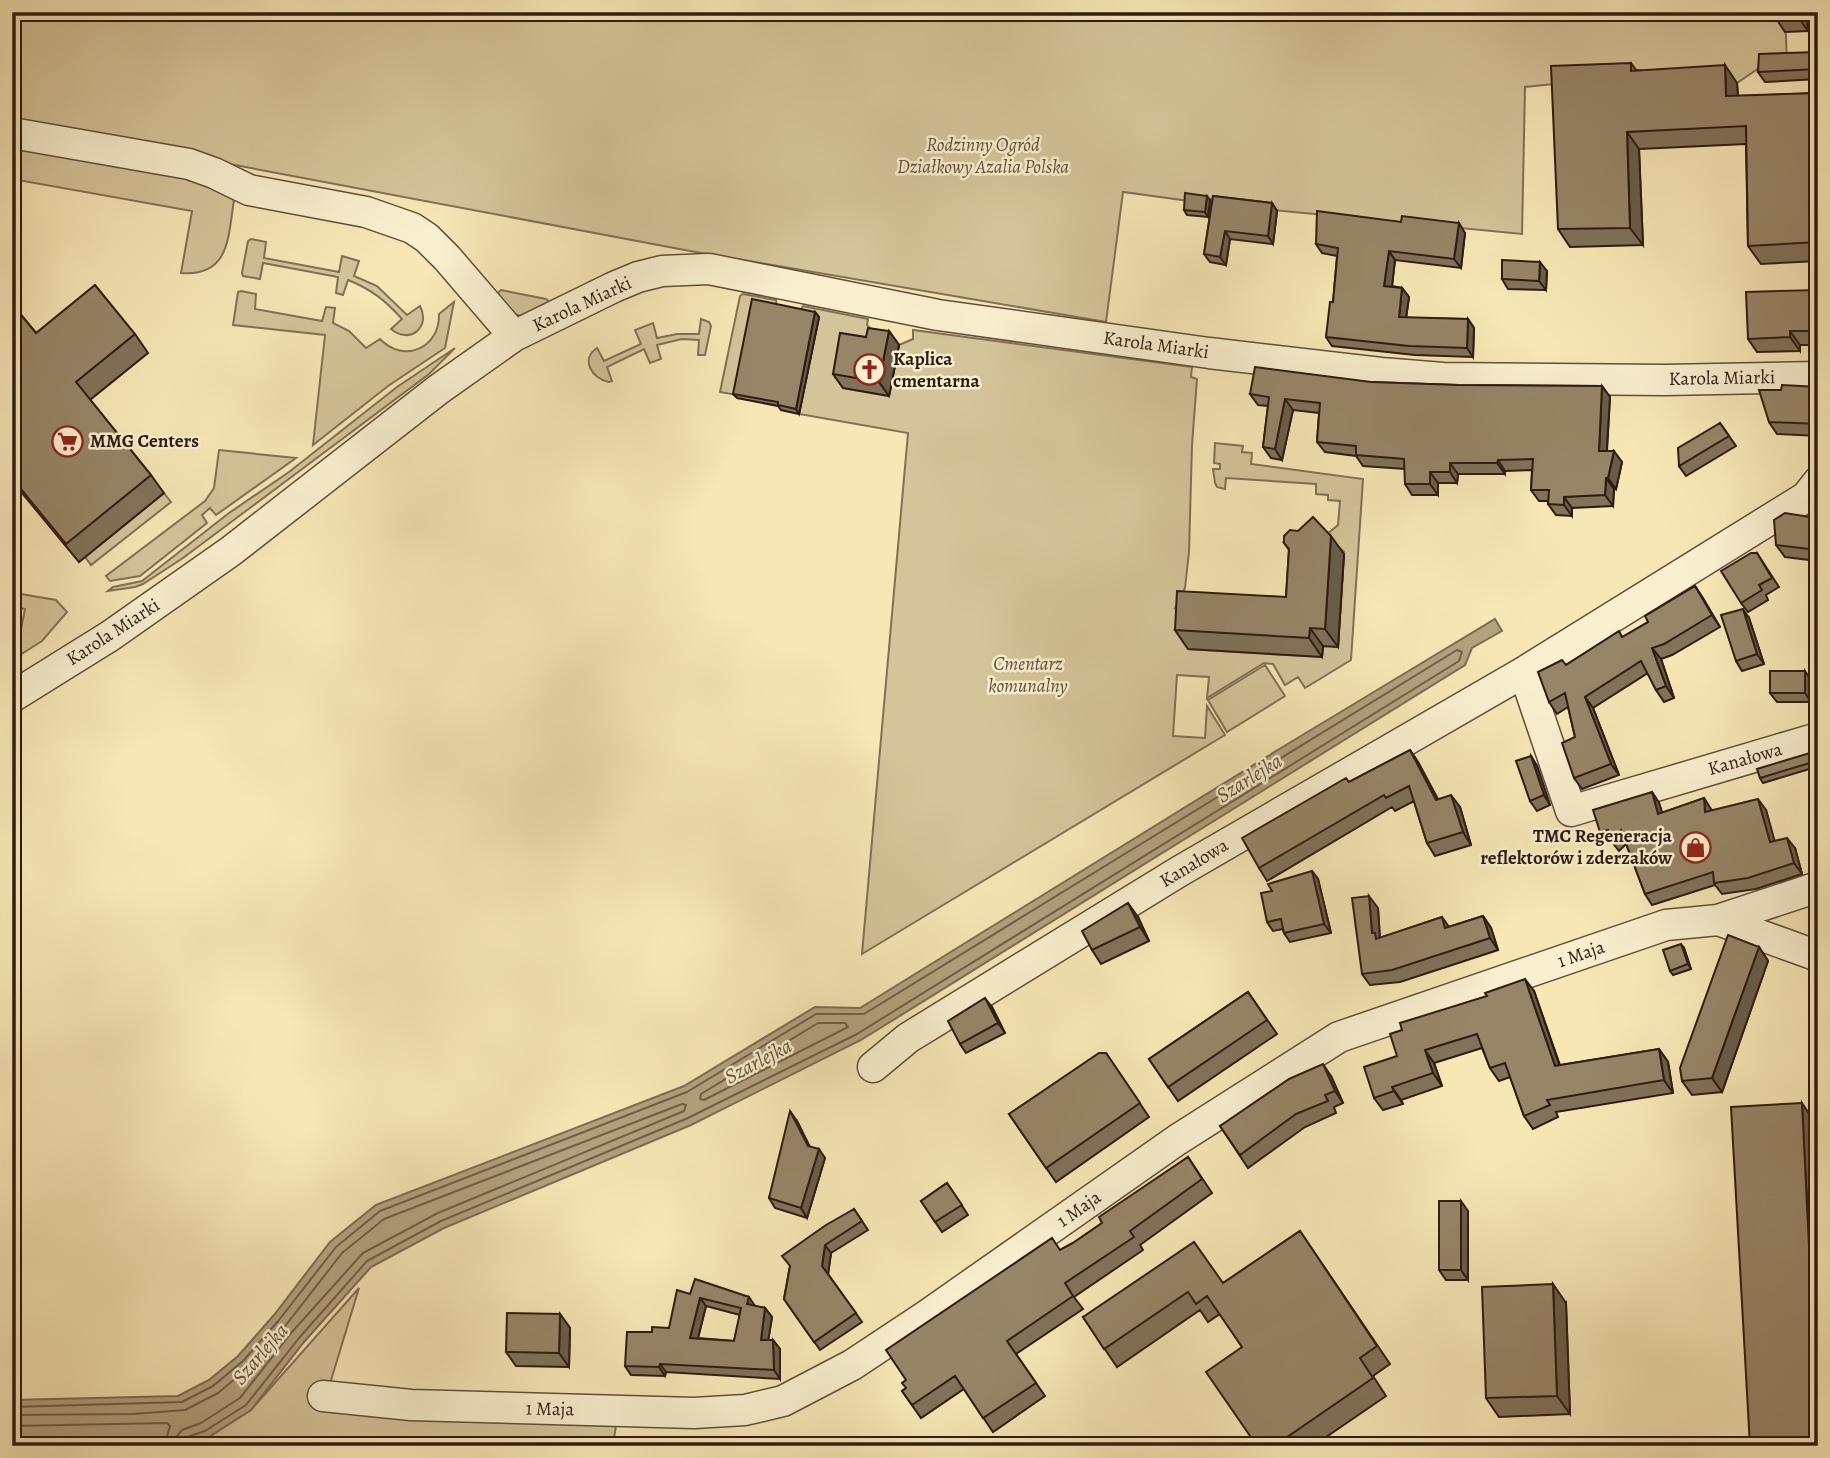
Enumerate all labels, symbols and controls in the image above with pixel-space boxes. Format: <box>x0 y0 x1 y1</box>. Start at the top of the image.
park label: Rodzinny Ogród Działkowy Azalia Polska <box>897 132 1069 180</box>
street label: Karola Miarki <box>528 270 636 338</box>
street label: Karola Miarki <box>1101 325 1211 365</box>
place label: Kaplica cmentarna <box>893 346 981 394</box>
church icon: Kaplica cmentarna <box>853 353 887 387</box>
street label: Karola Miarki <box>1668 364 1776 392</box>
supermarket icon: MMG Centers <box>50 424 84 458</box>
place label: MMG Centers <box>90 428 199 454</box>
street label: Karola Miarki <box>61 592 165 672</box>
park label: Cmentarz komunalny <box>988 651 1068 699</box>
street label: Kanałowa <box>1705 736 1785 782</box>
water label: Szarlejka <box>1211 747 1287 809</box>
place label: TMC Regeneracja reflektorów i zderzaków <box>1480 823 1673 871</box>
shop icon: TMC Regeneracja reflektorów i zderzaków <box>1678 830 1712 864</box>
street label: Kanałowa <box>1155 832 1233 894</box>
street label: 1 Maja <box>1554 934 1608 974</box>
water label: Szarlejka <box>719 1031 797 1090</box>
street label: 1 Maja <box>1052 1184 1106 1234</box>
water label: Szarlejka <box>226 1317 295 1391</box>
street label: 1 Maja <box>525 1396 575 1422</box>

